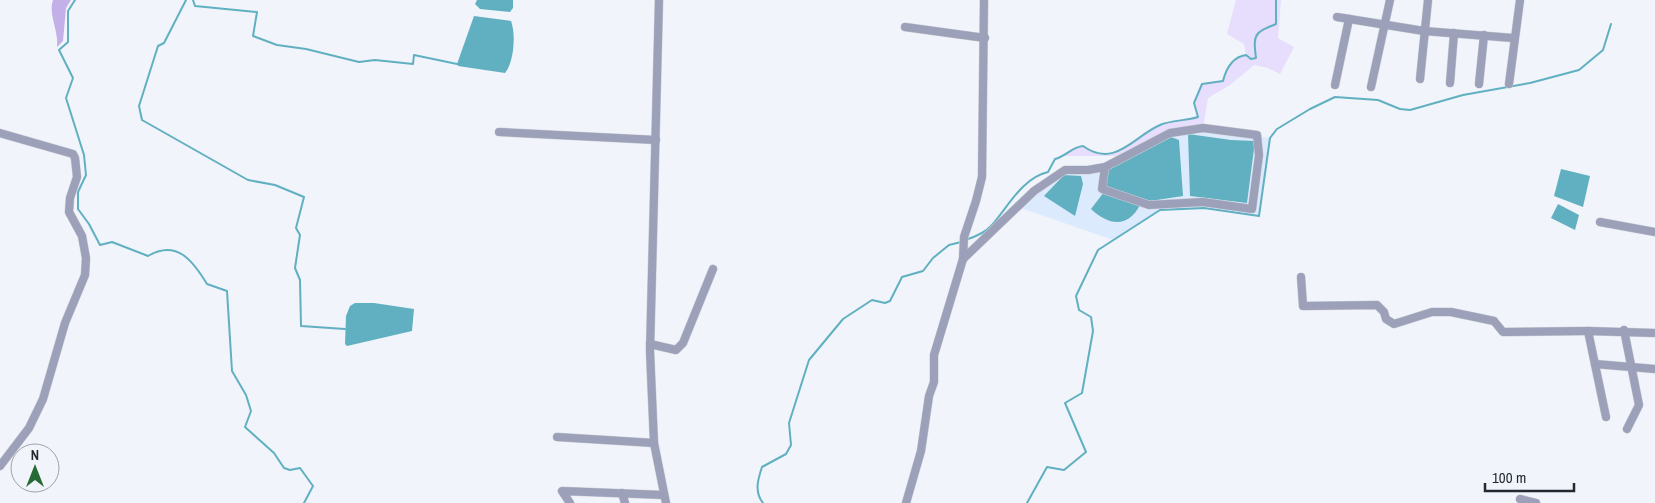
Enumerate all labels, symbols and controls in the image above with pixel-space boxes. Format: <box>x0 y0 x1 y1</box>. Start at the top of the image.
north arrow <box>10 443 60 493</box>
text: N <box>31 446 39 464</box>
scale bar <box>1485 460 1574 492</box>
text: 100 m <box>1492 467 1526 488</box>

